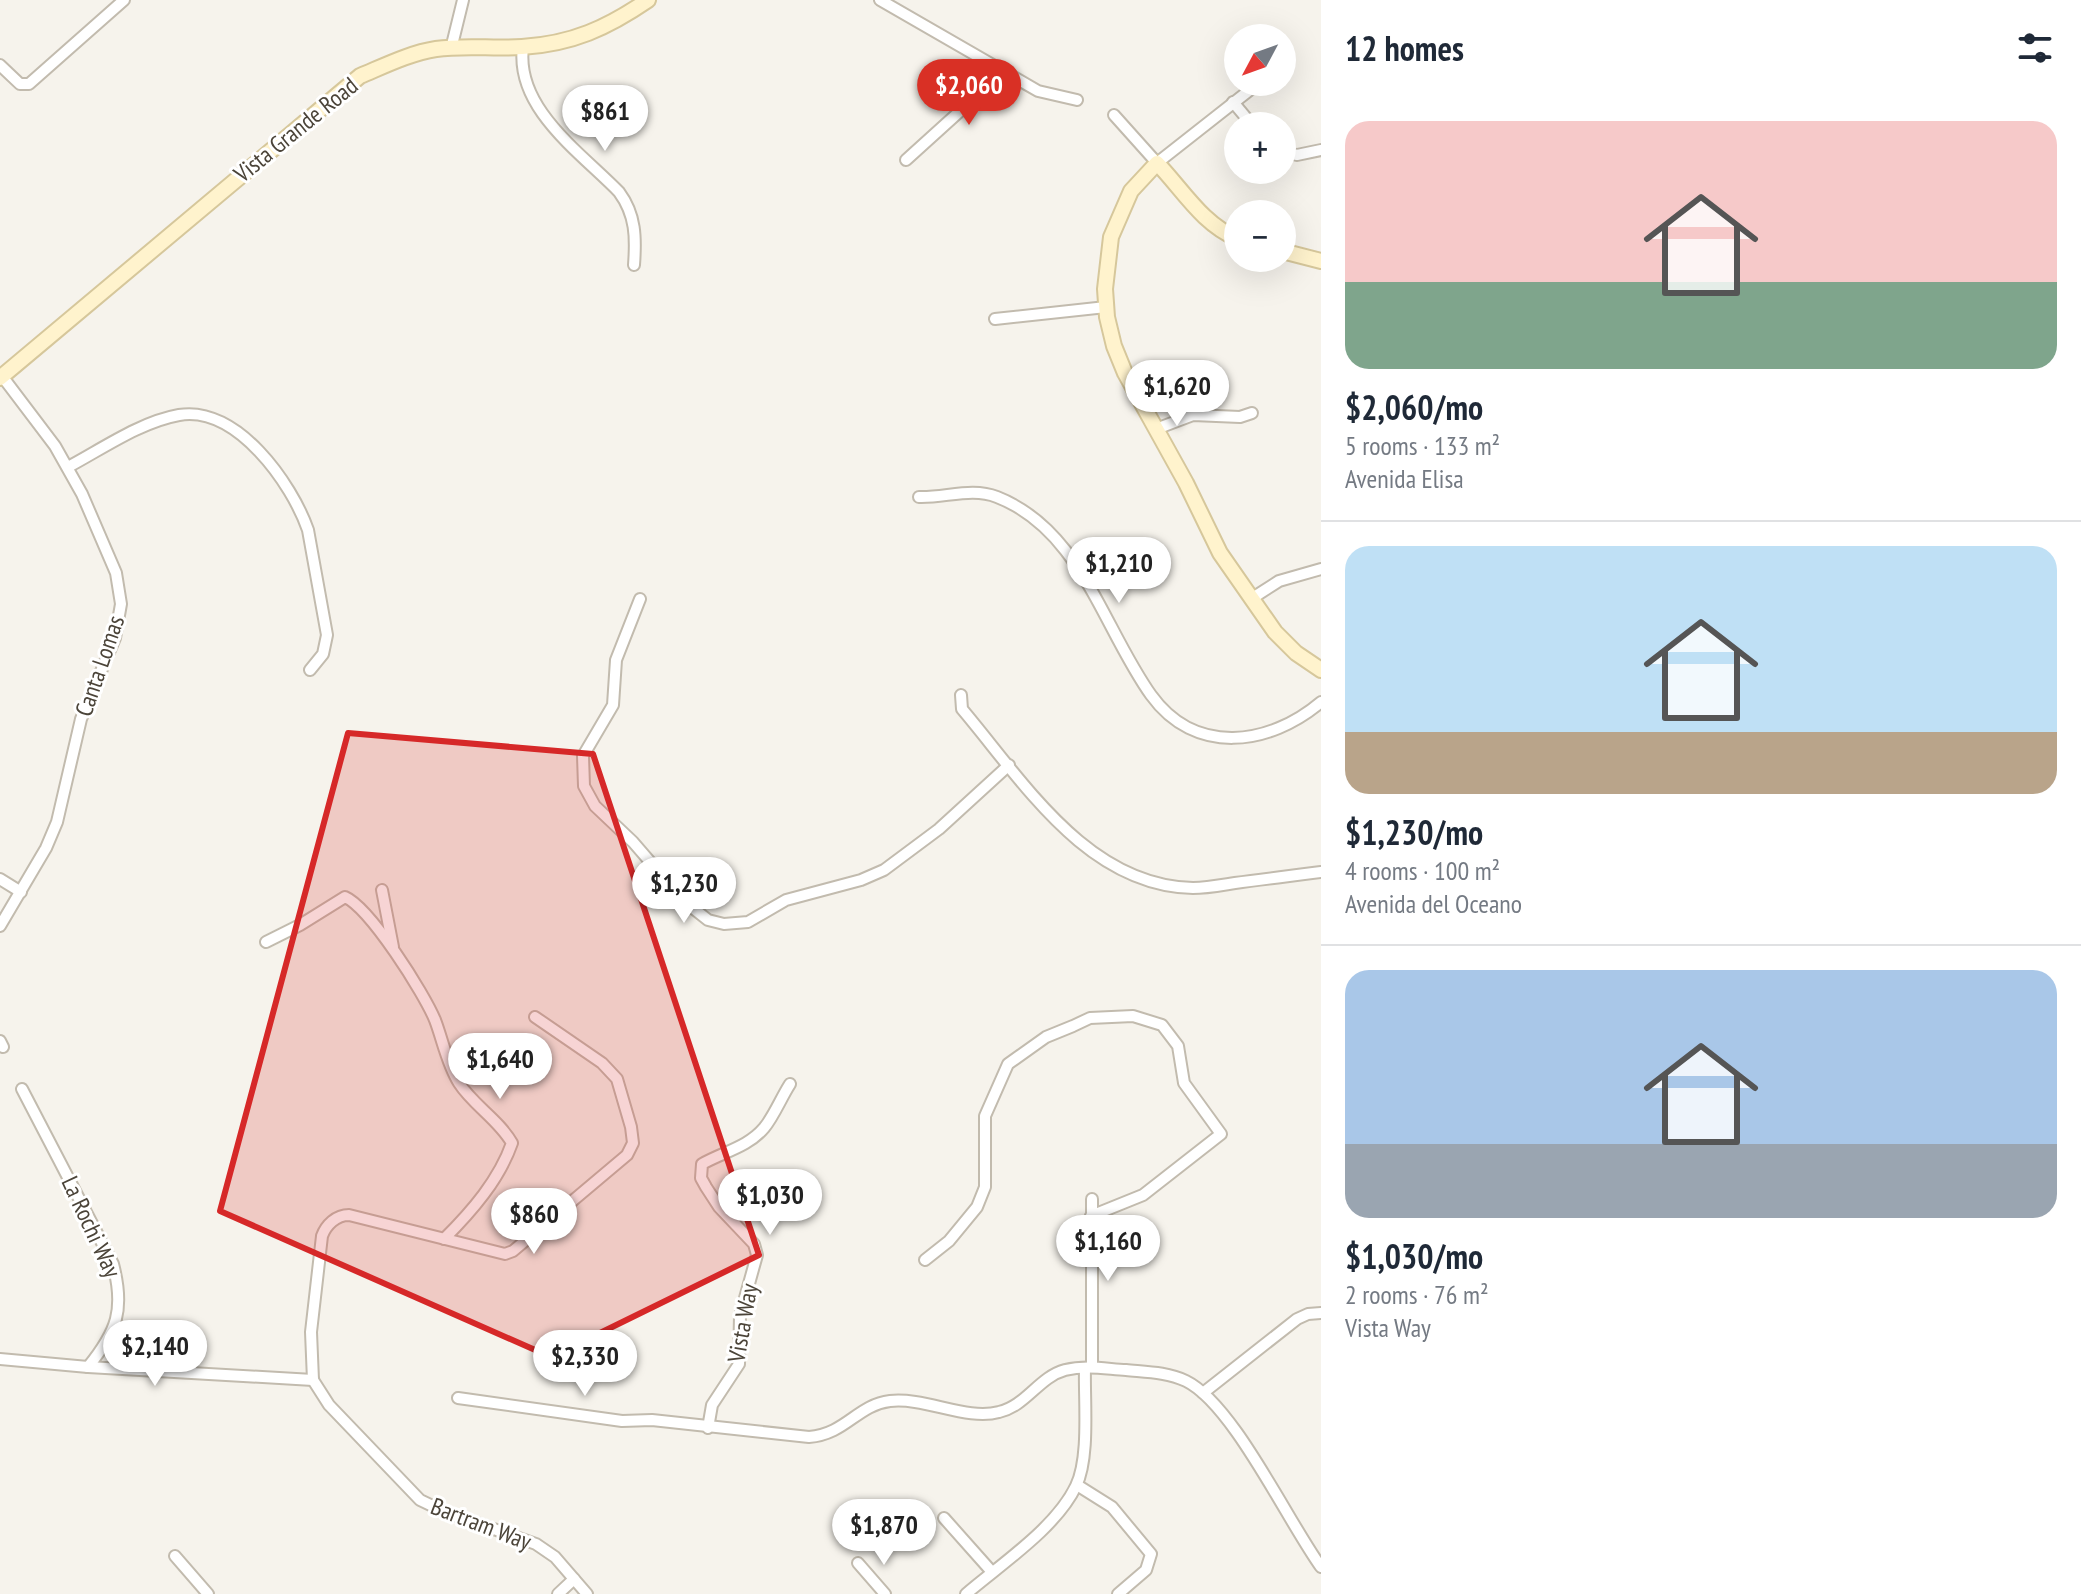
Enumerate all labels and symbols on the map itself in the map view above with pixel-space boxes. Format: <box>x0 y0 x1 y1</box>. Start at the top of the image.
north arrow <box>1224 24 1296 96</box>
pin: $2,060 <box>904 59 1034 127</box>
street label: Vista Grande Road <box>227 70 364 190</box>
pin: $861 <box>558 85 652 153</box>
pin: $1,620 <box>1112 360 1242 428</box>
pin: $1,210 <box>1054 537 1184 605</box>
street label: Canta Lomas <box>68 611 131 720</box>
pin: $1,230 <box>619 857 749 925</box>
pin: $1,640 <box>435 1033 565 1101</box>
pin: $1,030 <box>705 1169 835 1237</box>
street label: La Rochi Way <box>55 1171 128 1282</box>
pin: $860 <box>487 1188 581 1256</box>
pin: $1,160 <box>1043 1215 1173 1283</box>
street label: Vista Way <box>720 1281 765 1366</box>
pin: $2,140 <box>90 1320 220 1388</box>
pin: $2,330 <box>520 1330 650 1398</box>
street label: Bartram Way <box>427 1490 536 1557</box>
pin: $1,870 <box>819 1499 949 1567</box>

